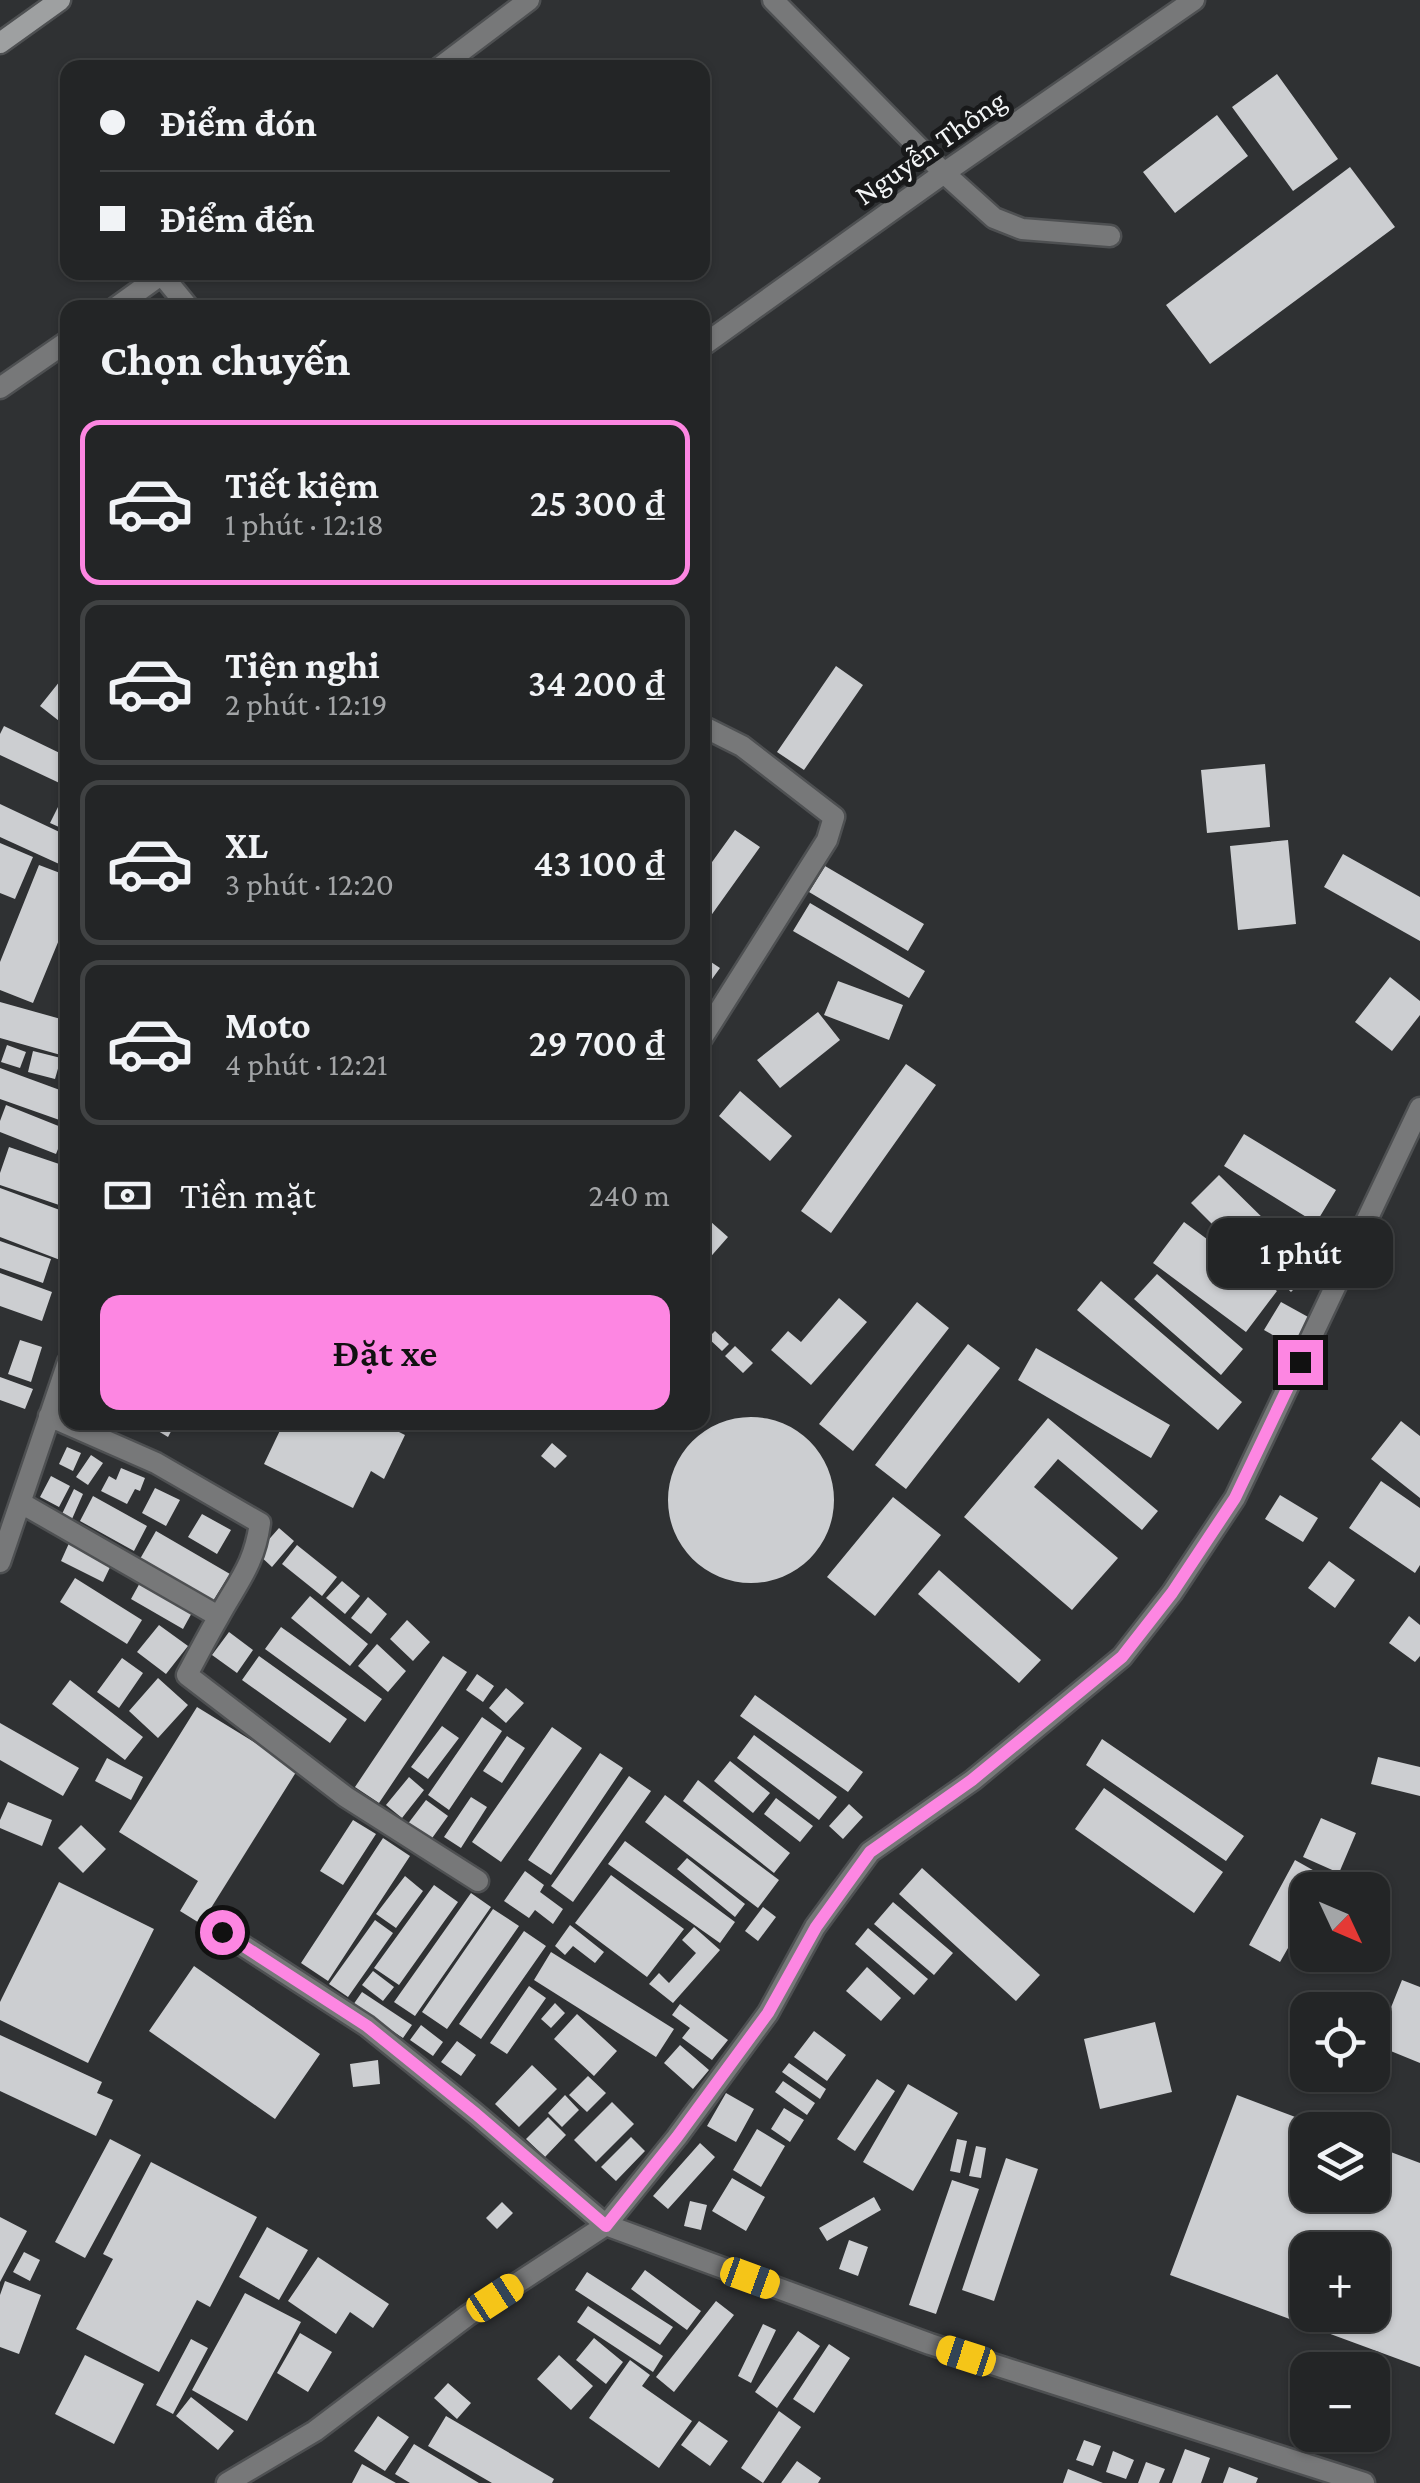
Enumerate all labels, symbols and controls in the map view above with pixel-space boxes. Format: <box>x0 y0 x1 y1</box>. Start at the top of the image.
street label: Nguyễn Thông <box>848 83 1012 212</box>
text: Điểm đón <box>160 102 317 144</box>
text: Điểm đến <box>160 198 315 240</box>
text: Chọn chuyến <box>100 335 350 385</box>
icon: car <box>105 458 195 548</box>
text: Tiết kiệm <box>225 464 379 506</box>
text: 25 300 ₫ <box>530 482 665 524</box>
text: 1 phút · 12:18 <box>225 506 384 542</box>
icon: car <box>105 638 195 728</box>
text: Tiện nghi <box>225 644 379 686</box>
text: 34 200 ₫ <box>528 662 665 704</box>
text: 2 phút · 12:19 <box>225 686 388 722</box>
icon: car <box>105 818 195 908</box>
text: XL <box>225 824 268 866</box>
text: 43 100 ₫ <box>534 842 665 884</box>
text: 3 phút · 12:20 <box>225 866 394 902</box>
icon: car <box>105 998 195 1088</box>
text: Moto <box>225 1004 311 1046</box>
text: 29 700 ₫ <box>529 1022 665 1064</box>
text: 4 phút · 12:21 <box>225 1046 388 1082</box>
icon: cash <box>100 1168 155 1223</box>
text: Tiền mặt <box>180 1174 316 1216</box>
text: 240 m <box>589 1177 670 1213</box>
callout: 1 phút <box>1208 1217 1392 1287</box>
text: 1 phút <box>1260 1235 1341 1271</box>
button: Đặt xe <box>100 1295 670 1410</box>
route end <box>1278 1340 1323 1385</box>
north arrow <box>1290 1872 1390 1972</box>
map controls <box>1290 1872 1390 2452</box>
route start <box>200 1910 245 1955</box>
button: locate <box>1290 1992 1390 2092</box>
button: layers <box>1290 2112 1390 2212</box>
button: + <box>1290 2232 1390 2332</box>
car <box>717 2254 783 2302</box>
car <box>462 2269 528 2327</box>
car <box>933 2332 999 2380</box>
button: − <box>1290 2352 1390 2452</box>

